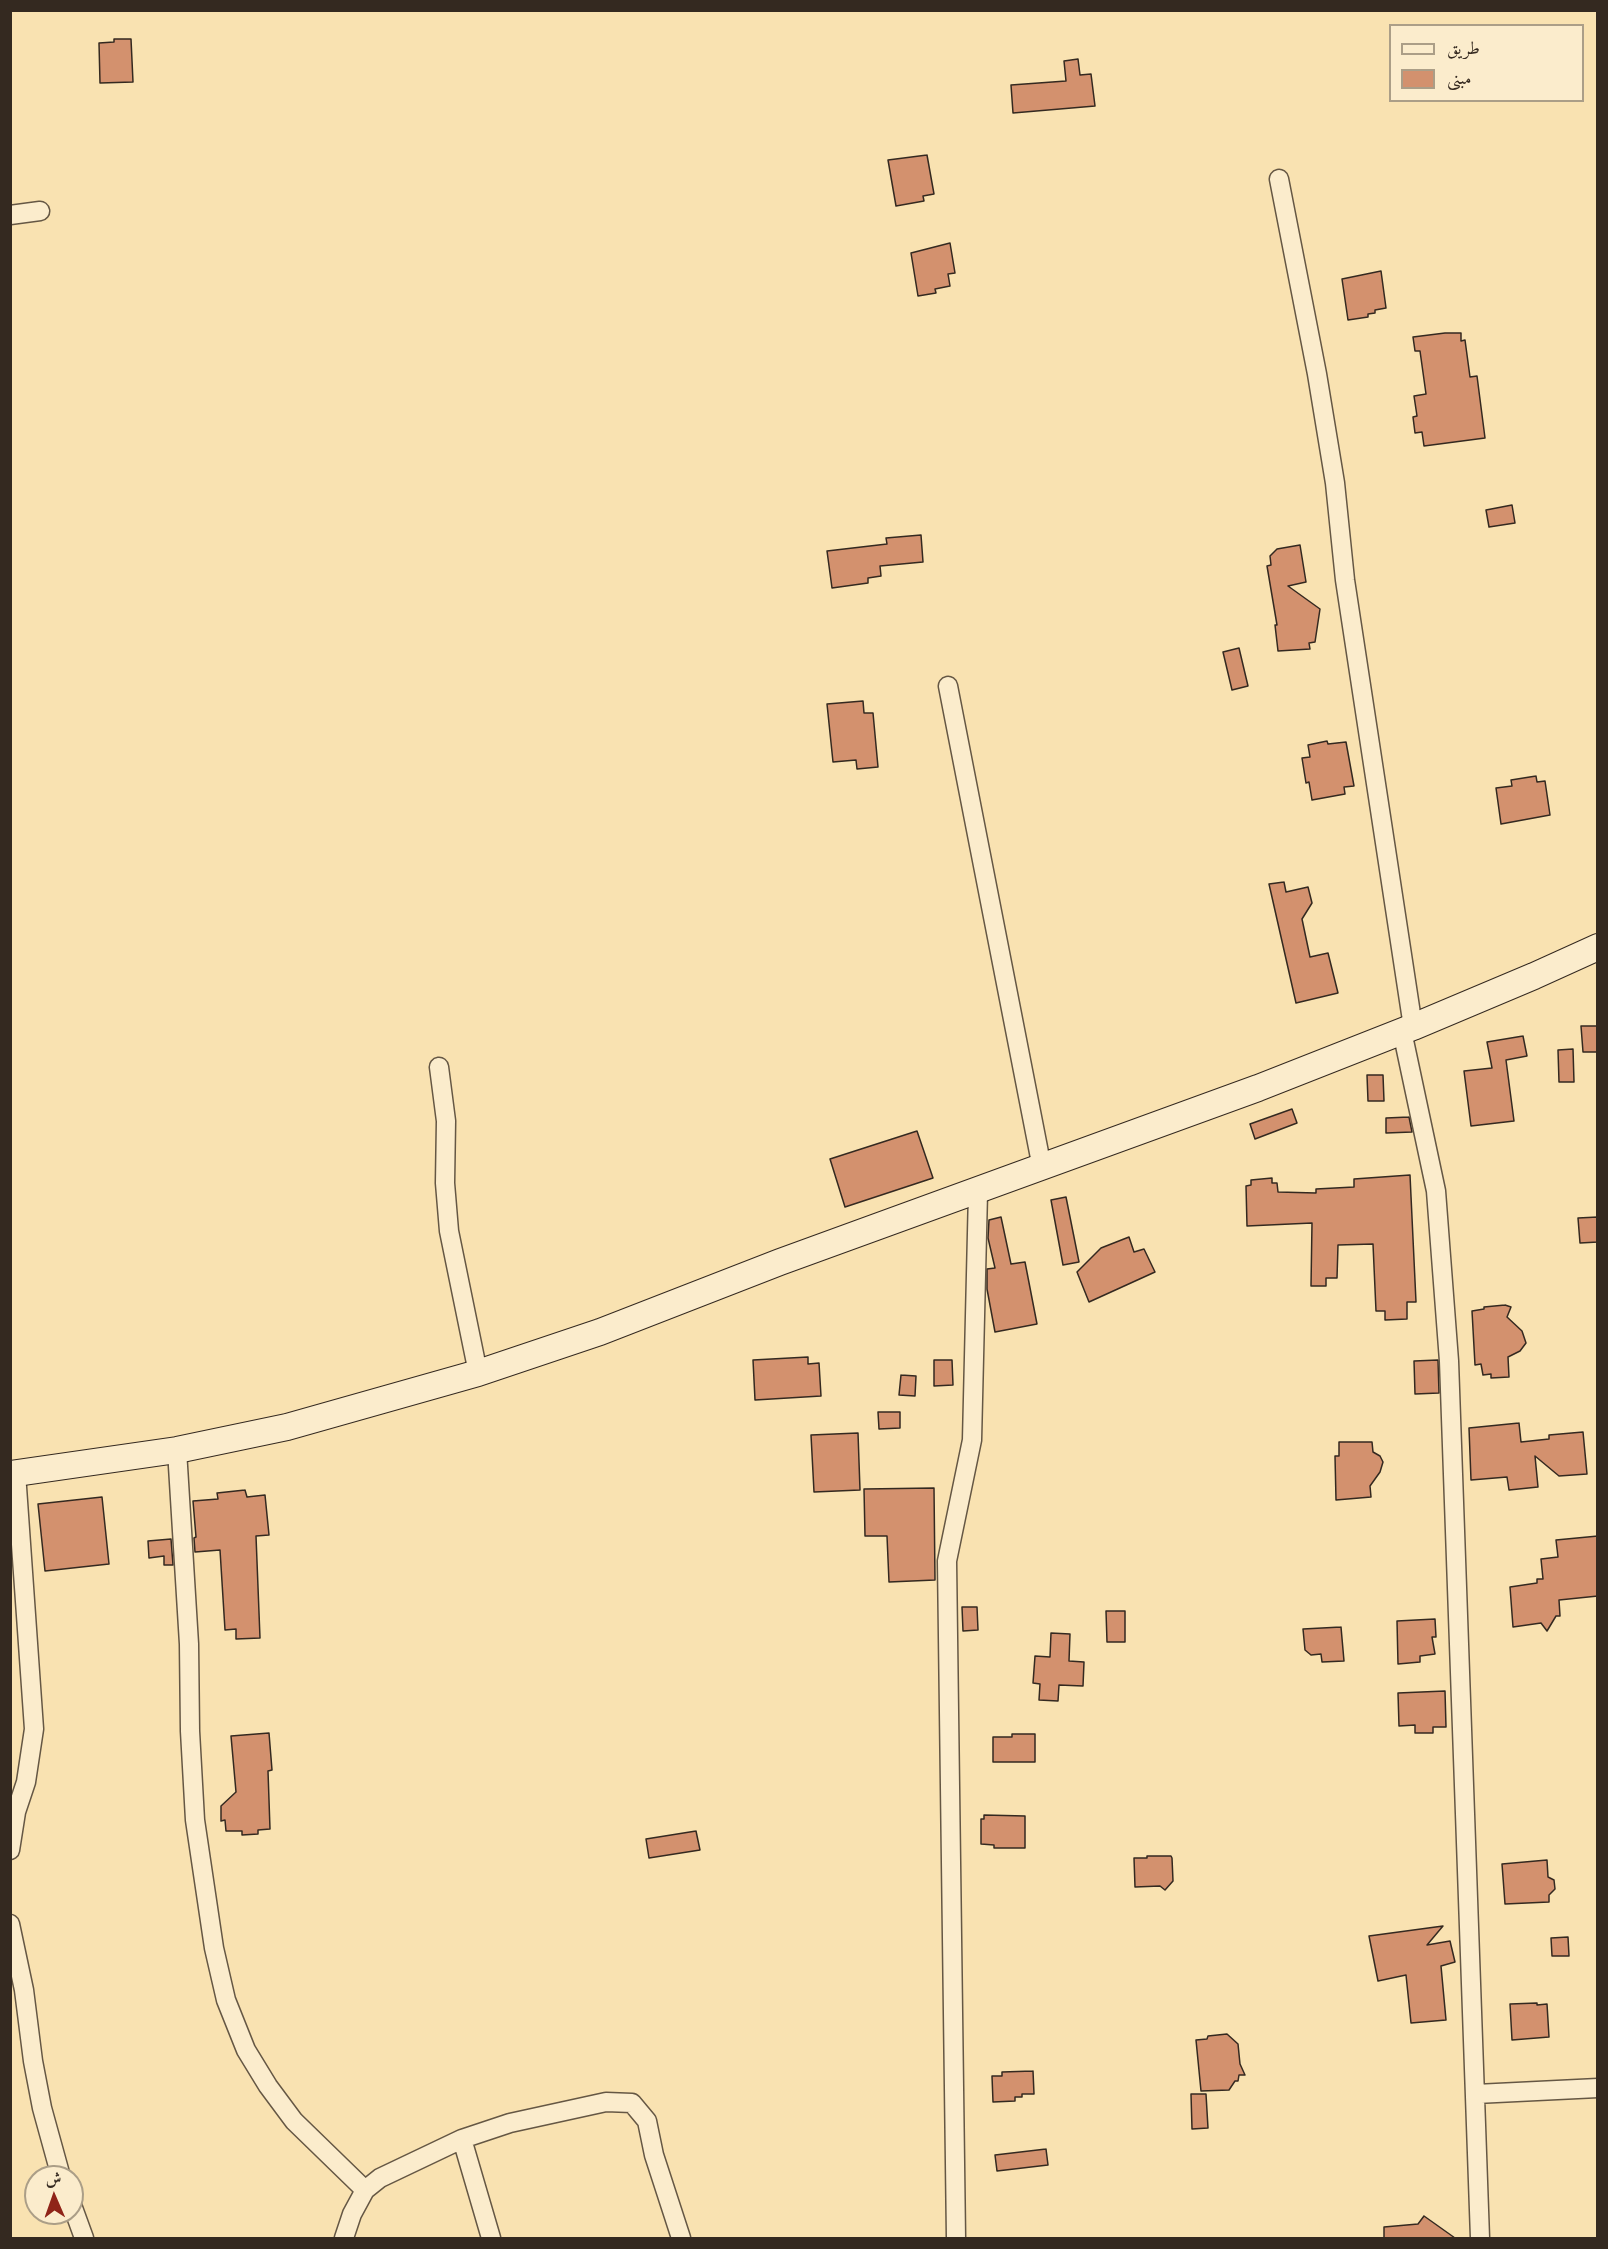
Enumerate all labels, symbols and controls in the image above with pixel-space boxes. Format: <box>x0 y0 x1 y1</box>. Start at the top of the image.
legend <box>1389 24 1584 102</box>
text: طريق <box>1447 36 1480 61</box>
text: مبنى <box>1447 66 1472 91</box>
north arrow <box>24 2165 84 2225</box>
text: ش <box>45 2168 62 2190</box>

